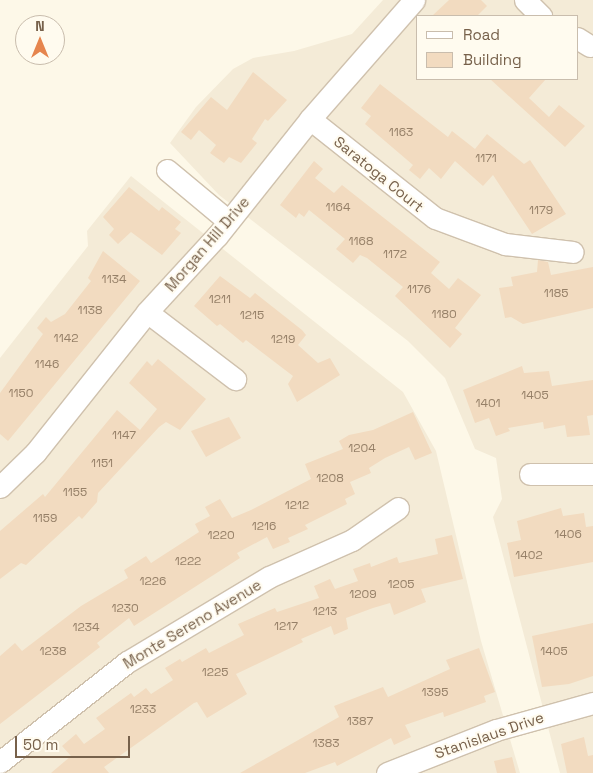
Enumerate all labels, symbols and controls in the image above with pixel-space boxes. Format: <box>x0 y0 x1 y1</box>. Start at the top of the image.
north arrow <box>15 15 65 65</box>
legend <box>416 15 578 80</box>
text: N <box>35 17 45 35</box>
text: Road <box>463 25 500 44</box>
text: Building <box>463 50 522 69</box>
house number: 1163 <box>389 126 413 140</box>
street label: Saratoga Court <box>331 132 427 216</box>
house number: 1171 <box>475 152 497 166</box>
street label: Morgan Hill Drive <box>161 193 253 295</box>
house number: 1164 <box>326 201 350 215</box>
house number: 1179 <box>529 204 553 218</box>
house number: 1168 <box>349 235 373 249</box>
house number: 1172 <box>383 248 407 262</box>
house number: 1134 <box>102 273 126 287</box>
house number: 1176 <box>407 283 431 297</box>
house number: 1185 <box>544 287 568 301</box>
house number: 1211 <box>209 293 231 307</box>
house number: 1138 <box>78 304 102 318</box>
house number: 1180 <box>431 308 457 322</box>
house number: 1215 <box>240 309 264 323</box>
house number: 1142 <box>54 332 78 346</box>
house number: 1219 <box>271 333 295 347</box>
house number: 1146 <box>35 358 59 372</box>
house number: 1150 <box>9 387 33 401</box>
house number: 1405 <box>521 389 549 403</box>
house number: 1401 <box>475 397 501 411</box>
house number: 1147 <box>112 429 136 443</box>
house number: 1204 <box>348 442 376 456</box>
house number: 1151 <box>91 457 113 471</box>
house number: 1208 <box>316 472 344 486</box>
house number: 1155 <box>63 486 87 500</box>
house number: 1212 <box>285 499 309 513</box>
house number: 1159 <box>33 512 57 526</box>
house number: 1216 <box>252 520 276 534</box>
house number: 1406 <box>554 528 582 542</box>
house number: 1220 <box>207 529 235 543</box>
house number: 1402 <box>515 549 543 563</box>
house number: 1222 <box>175 555 201 569</box>
house number: 1226 <box>140 575 166 589</box>
street label: Monte Sereno Avenue <box>120 576 264 672</box>
house number: 1205 <box>387 578 415 592</box>
house number: 1209 <box>349 588 377 602</box>
house number: 1230 <box>111 602 139 616</box>
house number: 1213 <box>313 605 337 619</box>
house number: 1217 <box>274 620 298 634</box>
house number: 1234 <box>73 621 99 635</box>
house number: 1238 <box>40 645 66 659</box>
house number: 1405 <box>540 645 568 659</box>
house number: 1225 <box>202 666 228 680</box>
house number: 1395 <box>422 686 448 700</box>
house number: 1233 <box>130 703 156 717</box>
street label: Stanislaus Drive <box>432 708 546 762</box>
house number: 1387 <box>347 715 373 729</box>
scale bar <box>18 726 132 758</box>
text: 50 m <box>23 735 58 754</box>
house number: 1383 <box>313 737 339 751</box>

